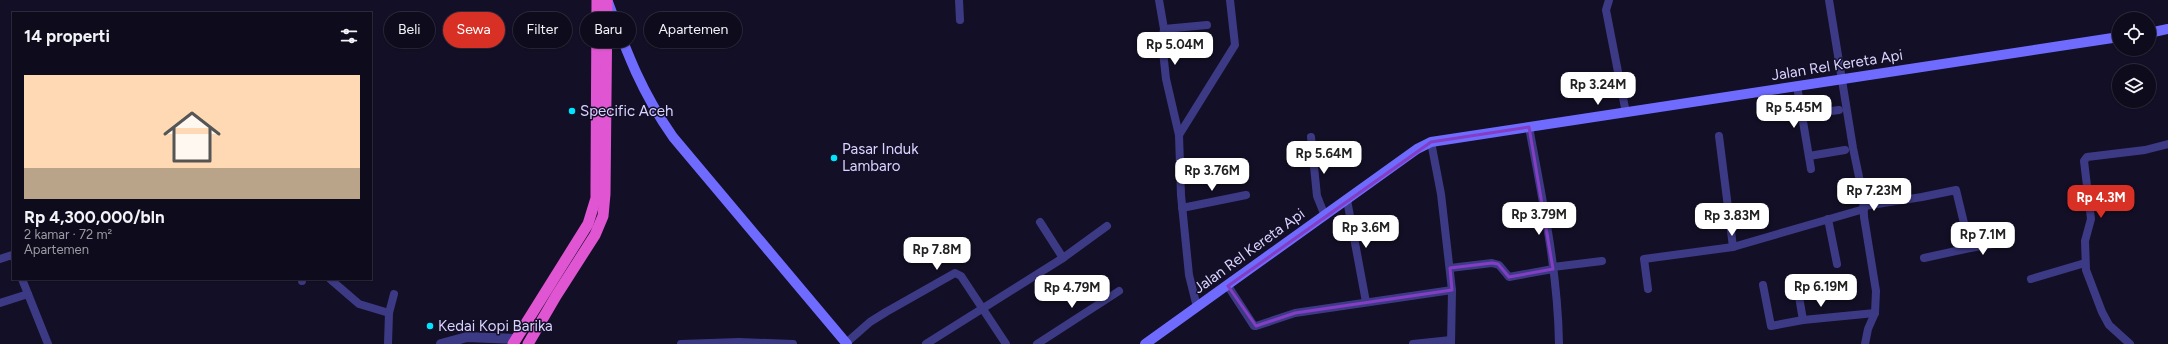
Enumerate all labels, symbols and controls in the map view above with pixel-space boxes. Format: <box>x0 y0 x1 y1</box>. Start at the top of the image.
chip: Beli <box>384 12 435 48</box>
chip: Sewa <box>443 12 505 48</box>
chip: Filter <box>513 12 572 48</box>
chip: Baru <box>580 12 636 48</box>
chip: Apartemen <box>644 12 742 48</box>
map controls <box>2112 12 2156 108</box>
button: locate <box>2112 12 2156 56</box>
icon: filters <box>338 25 360 47</box>
text: 14 properti <box>24 26 110 46</box>
pin: Rp 5.04M <box>1134 32 1216 66</box>
text: Rp 5.04M <box>1146 37 1204 52</box>
street label: Jalan Rel Kereta Api <box>1770 46 1904 84</box>
button: layers <box>2112 64 2156 108</box>
pin: Rp 3.24M <box>1557 72 1639 106</box>
text: Rp 3.24M <box>1570 77 1626 92</box>
pin: Rp 5.45M <box>1753 95 1835 129</box>
text: Rp 5.45M <box>1766 100 1823 115</box>
icon: home <box>156 101 228 173</box>
place label: Specific Aceh <box>580 102 673 120</box>
marker: Specific Aceh <box>567 106 577 116</box>
place label: Pasar Induk Lambaro <box>842 140 919 175</box>
pin: Rp 5.64M <box>1283 141 1365 175</box>
text: Rp 5.64M <box>1296 146 1352 161</box>
marker: Pasar Induk Lambaro <box>829 153 839 163</box>
pin: Rp 3.76M <box>1171 158 1253 192</box>
text: Rp 3.76M <box>1184 163 1240 178</box>
pin: Rp 7.23M <box>1833 178 1915 212</box>
text: Rp 7.23M <box>1846 183 1902 198</box>
pin: Rp 4.3M <box>2064 185 2138 219</box>
text: Rp 4.3M <box>2076 190 2126 205</box>
pin: Rp 3.79M <box>1498 202 1580 236</box>
pin: Rp 3.83M <box>1691 203 1773 237</box>
street label: Jalan Rel Kereta Api <box>1190 205 1308 297</box>
text: Rp 4,300,000/bln <box>24 207 165 227</box>
text: Rp 3.79M <box>1511 207 1567 222</box>
text: Rp 3.83M <box>1704 208 1760 223</box>
pin: Rp 3.6M <box>1329 215 1403 249</box>
text: Rp 3.6M <box>1342 220 1390 235</box>
pin: Rp 7.1M <box>1946 222 2020 256</box>
text: 2 kamar · 72 m² <box>24 227 112 242</box>
text: Rp 7.1M <box>1960 227 2006 242</box>
pin: Rp 7.8M <box>900 237 974 271</box>
text: Apartemen <box>24 242 89 257</box>
text: Rp 7.8M <box>913 242 961 257</box>
pin: Rp 6.19M <box>1780 274 1862 308</box>
pin: Rp 4.79M <box>1031 275 1113 309</box>
text: Rp 6.19M <box>1794 279 1848 294</box>
text: Rp 4.79M <box>1044 280 1100 295</box>
place label: Kedai Kopi Barika <box>438 317 553 335</box>
marker: Kedai Kopi Barika <box>425 321 435 331</box>

